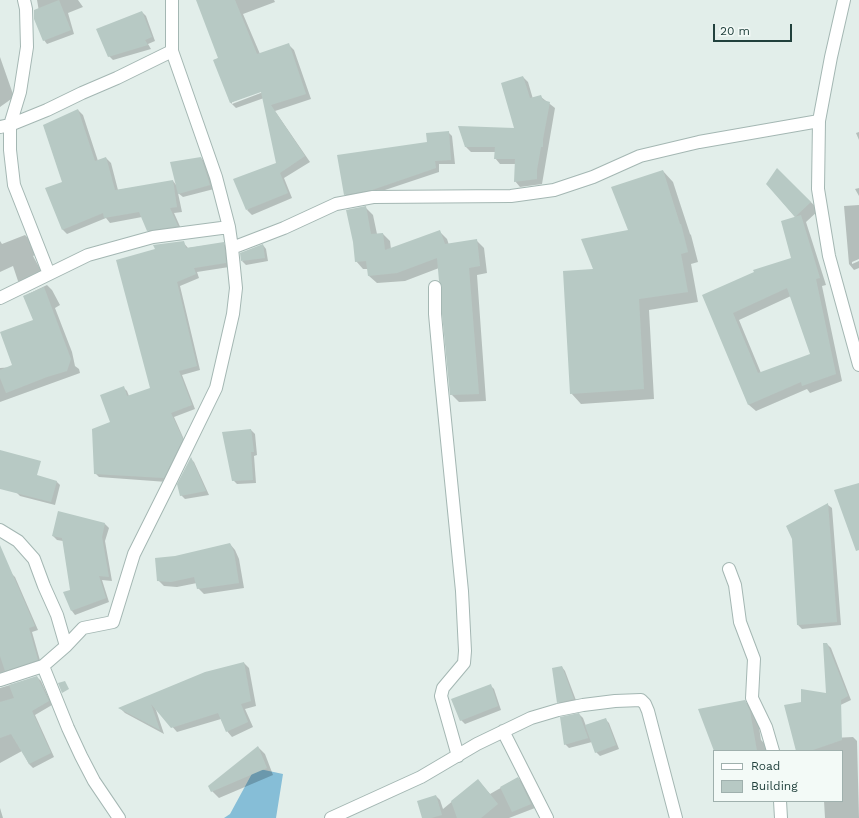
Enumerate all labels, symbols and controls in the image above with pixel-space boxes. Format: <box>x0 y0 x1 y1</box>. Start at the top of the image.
scale bar <box>715 16 794 42</box>
text: 20 m <box>720 24 750 38</box>
legend <box>713 750 843 802</box>
text: Road <box>751 759 780 773</box>
text: Building <box>751 779 798 793</box>

